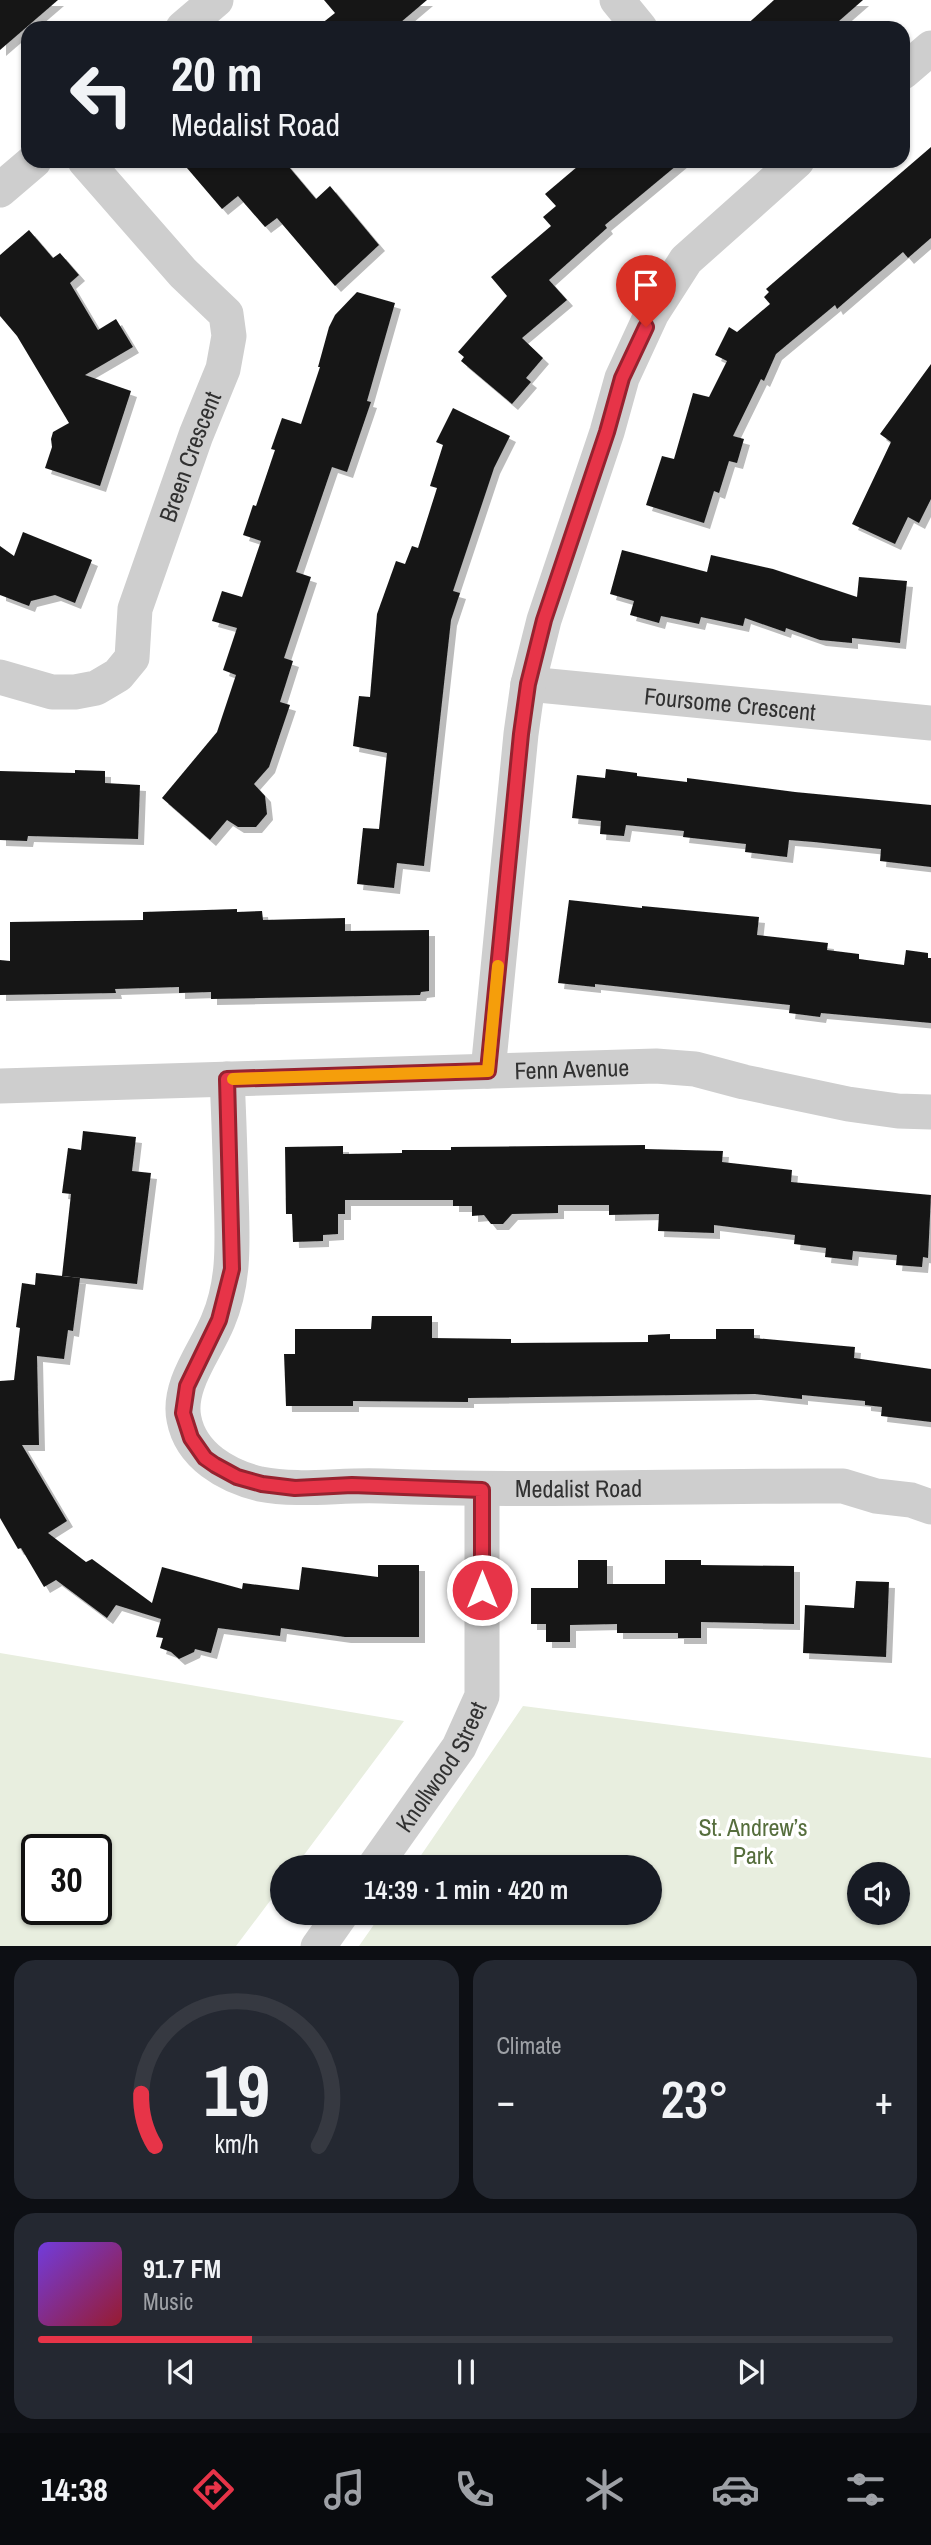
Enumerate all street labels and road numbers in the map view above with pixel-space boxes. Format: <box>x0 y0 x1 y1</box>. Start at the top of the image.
street label: Breen Crescent <box>151 386 228 526</box>
street label: Foursome Crescent <box>643 679 818 728</box>
street label: Fenn Avenue <box>514 1051 630 1086</box>
street label: Medalist Road <box>515 1472 642 1504</box>
street label: Knollwood Street <box>388 1696 494 1838</box>

